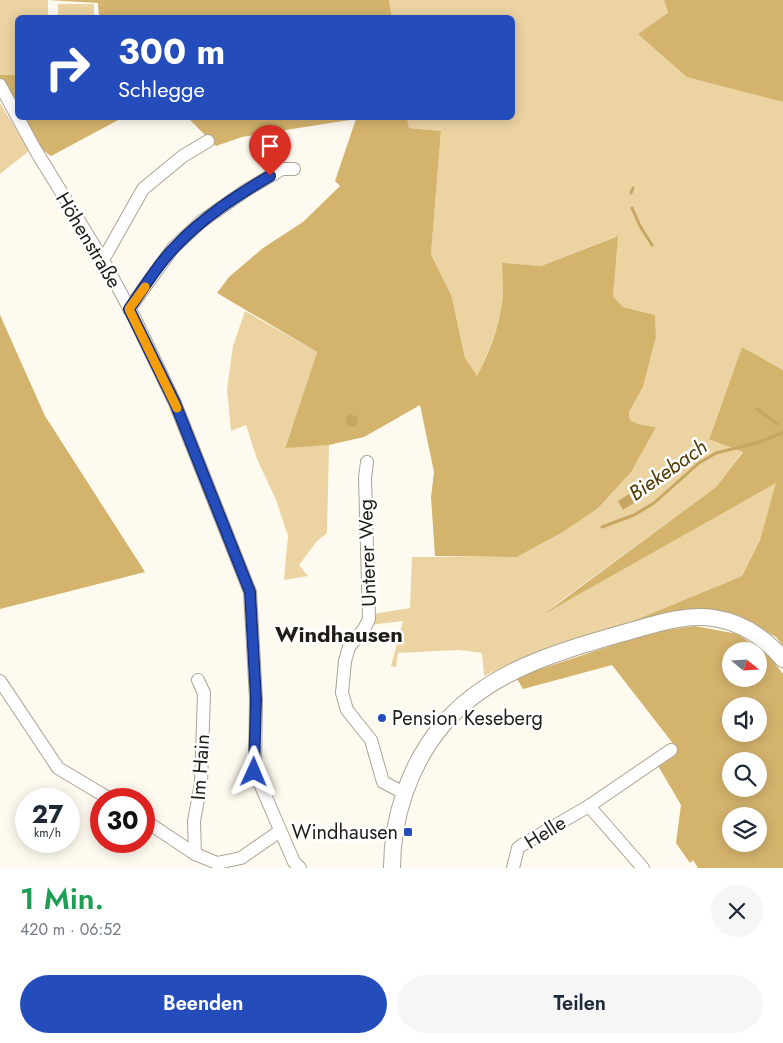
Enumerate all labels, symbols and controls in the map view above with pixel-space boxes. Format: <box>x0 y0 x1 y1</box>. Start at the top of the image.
text: 300 m <box>118 27 225 77</box>
icon: right <box>35 35 100 100</box>
text: Schlegge <box>118 73 205 105</box>
pin <box>249 125 291 176</box>
icon: arrive <box>256 132 284 160</box>
street label: Höhenstraße <box>48 187 129 294</box>
water label: Biekebach <box>623 432 713 508</box>
street label: Unterer Weg <box>351 499 384 607</box>
district label: Windhausen <box>275 618 403 650</box>
north arrow <box>722 642 768 688</box>
map controls <box>722 642 767 852</box>
button: sound <box>722 697 767 742</box>
place label: Pension Keseberg <box>392 704 543 733</box>
marker: Pension Keseberg <box>376 712 388 724</box>
street label: Im Hain <box>184 733 217 801</box>
position arrow <box>227 745 279 797</box>
button: search <box>722 752 767 797</box>
speed limit sign: 30 <box>90 788 155 853</box>
text: 27 <box>32 796 63 832</box>
button: layers <box>722 807 767 852</box>
street label: Helle <box>519 808 572 856</box>
place label: Windhausen <box>292 818 398 847</box>
text: km/h <box>34 824 61 842</box>
marker: Windhausen <box>402 826 414 838</box>
text: 1 Min. <box>20 877 104 920</box>
button: close <box>711 885 763 937</box>
text: 420 m · 06:52 <box>20 918 121 941</box>
button: Beenden <box>20 975 387 1033</box>
button: Teilen <box>397 975 763 1033</box>

